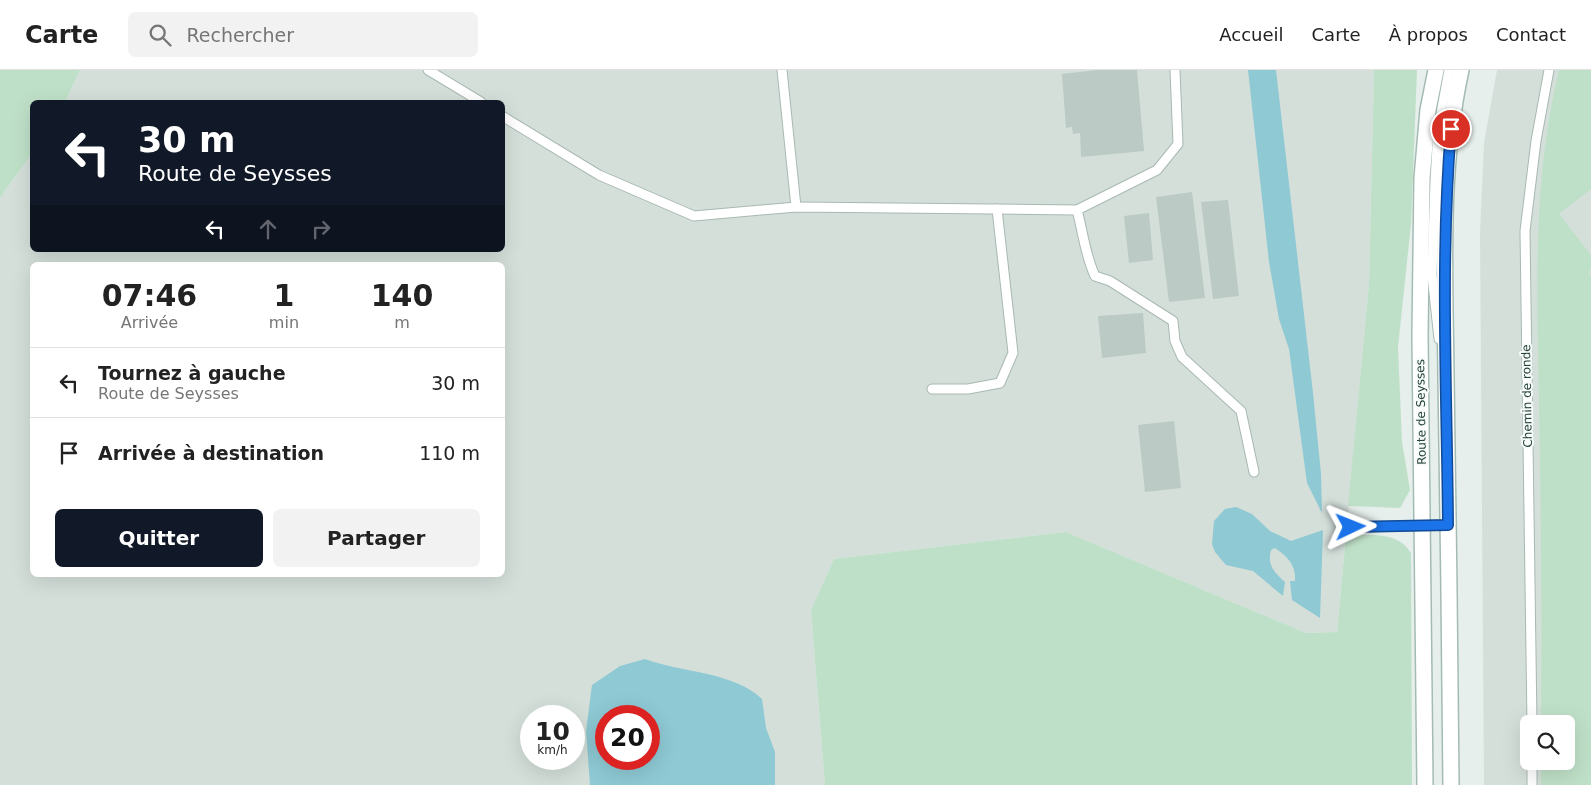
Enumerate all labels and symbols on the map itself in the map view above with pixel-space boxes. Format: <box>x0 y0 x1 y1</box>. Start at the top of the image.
pin <box>1430 108 1472 150</box>
street label: Chemin de ronde <box>1519 344 1535 448</box>
street label: Route de Seysses <box>1413 359 1429 465</box>
position arrow <box>1324 500 1376 552</box>
speed limit sign: 20 <box>595 705 660 770</box>

